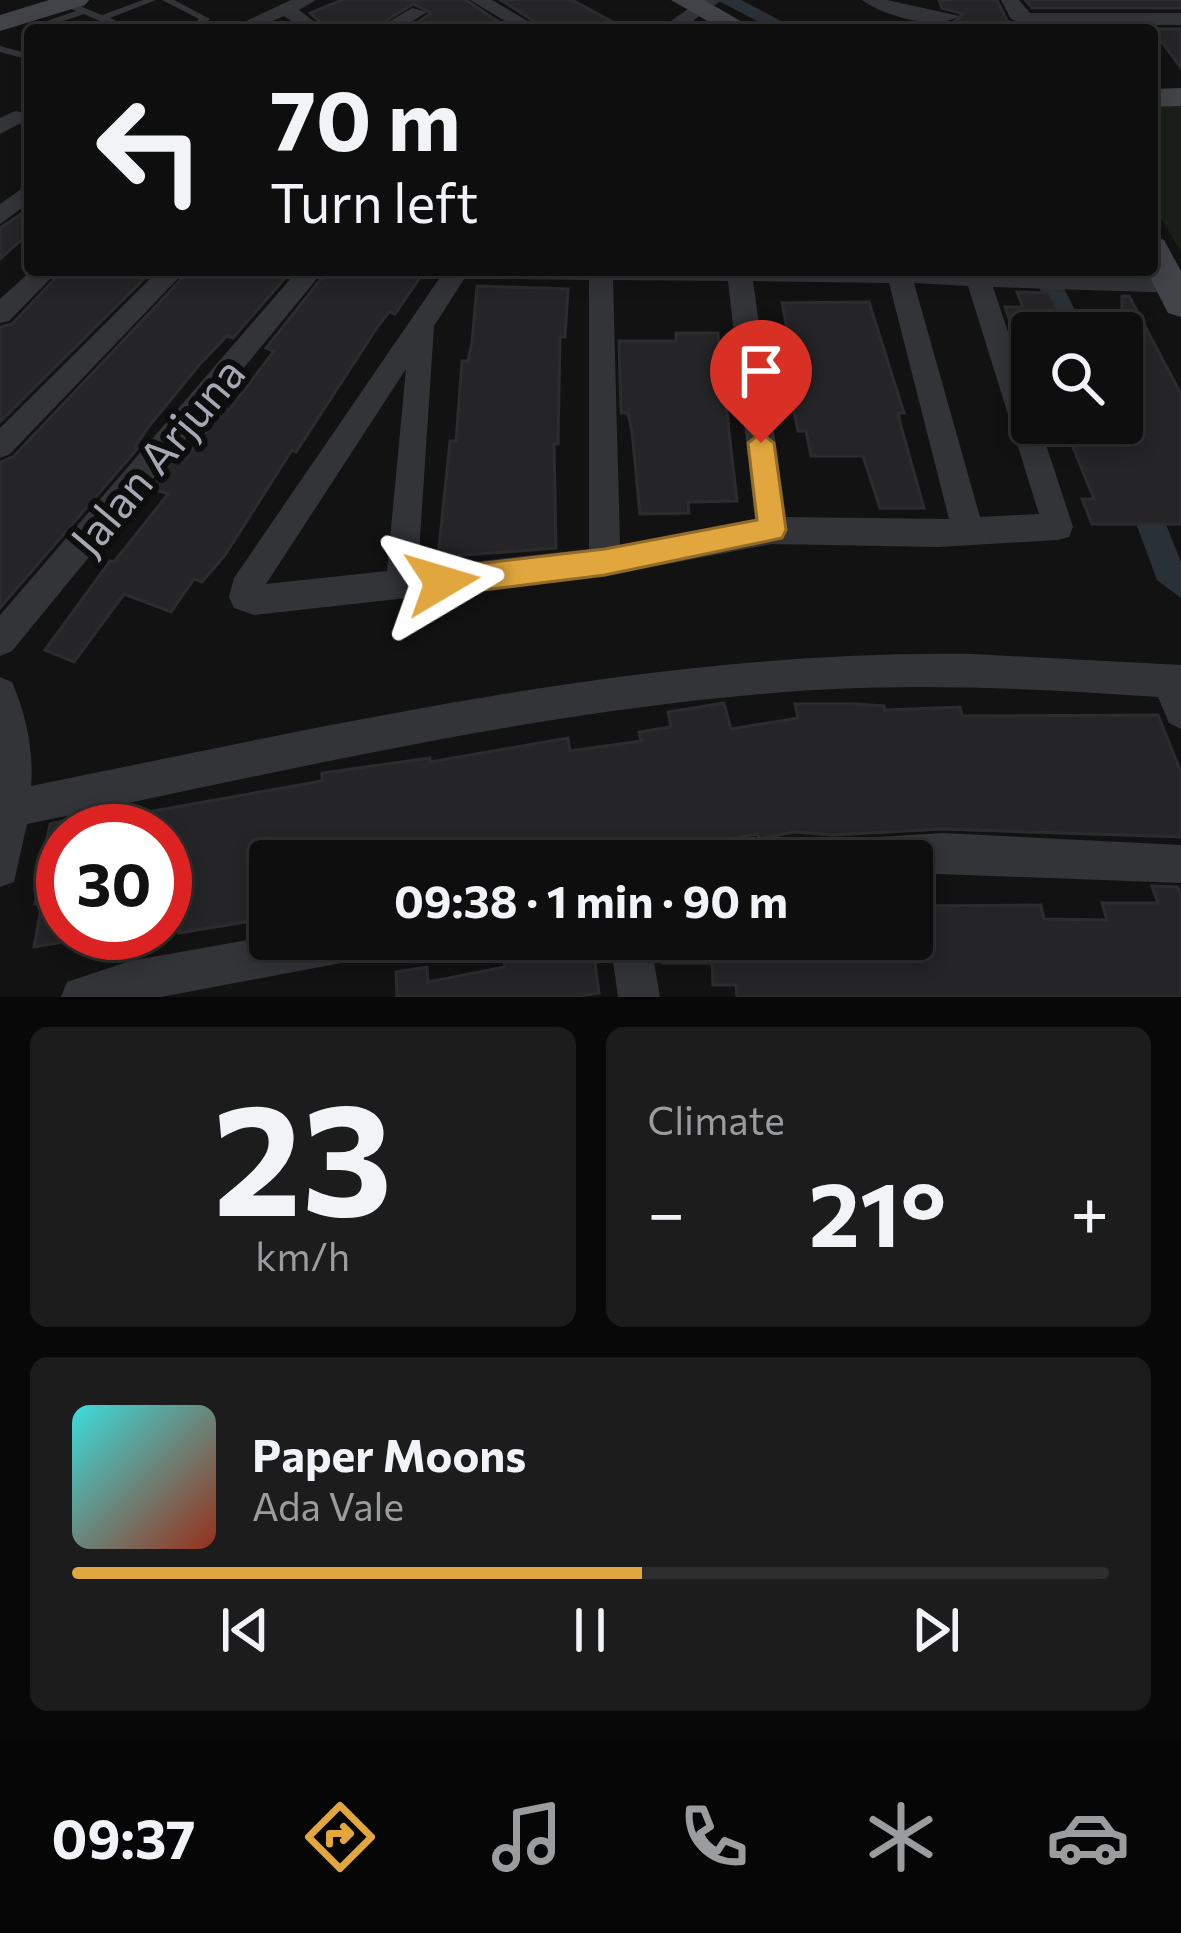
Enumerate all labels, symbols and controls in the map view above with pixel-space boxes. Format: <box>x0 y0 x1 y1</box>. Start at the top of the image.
text: 70 m <box>270 66 461 168</box>
icon: left <box>72 72 228 228</box>
text: Turn left <box>270 168 478 234</box>
map controls <box>1011 312 1143 444</box>
button: search <box>1011 312 1143 444</box>
pin <box>710 320 812 443</box>
icon: arrive <box>728 338 794 404</box>
street label: Jalan Arjuna <box>57 345 255 565</box>
position arrow <box>379 519 505 645</box>
speed limit sign: 30 <box>36 804 192 960</box>
text: 09:38 · 1 min · 90 m <box>394 872 788 927</box>
text: 23 <box>213 1057 393 1248</box>
text: Climate <box>648 1095 785 1143</box>
text: 21° <box>809 1155 946 1266</box>
text: − <box>648 1170 685 1251</box>
text: + <box>1070 1170 1109 1251</box>
text: km/h <box>255 1231 350 1279</box>
text: Paper Moons <box>252 1426 526 1481</box>
text: Ada Vale <box>252 1481 404 1529</box>
icon: previous <box>212 1597 278 1663</box>
icon: pause <box>557 1597 623 1663</box>
icon: next <box>903 1597 969 1663</box>
icon: directions <box>298 1795 382 1879</box>
icon: music <box>485 1795 569 1879</box>
icon: phone <box>672 1795 756 1879</box>
icon: climate <box>859 1795 943 1879</box>
icon: car <box>1046 1795 1130 1879</box>
text: 09:37 <box>51 1804 196 1870</box>

